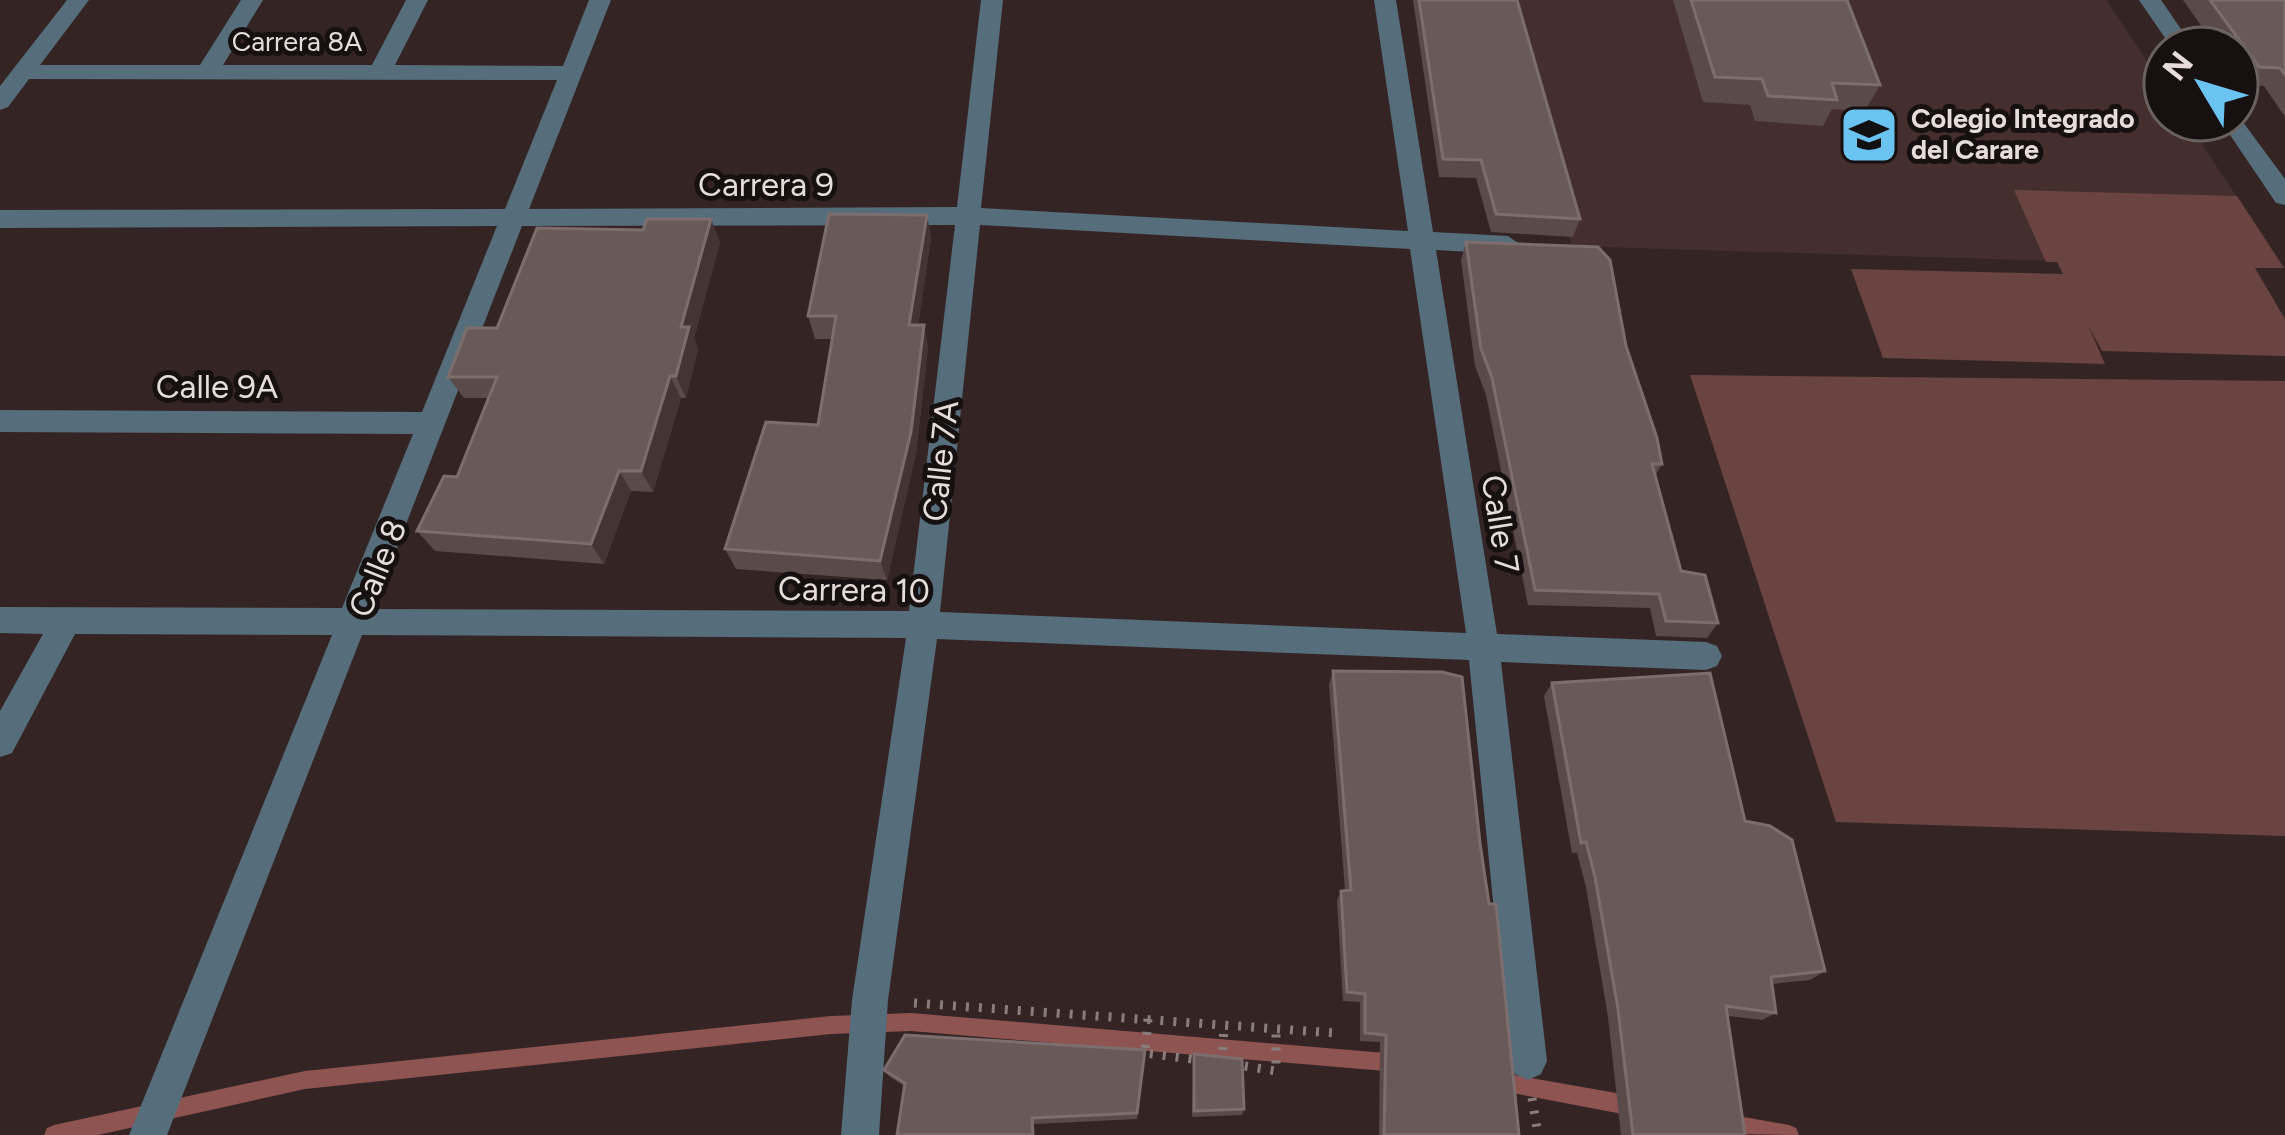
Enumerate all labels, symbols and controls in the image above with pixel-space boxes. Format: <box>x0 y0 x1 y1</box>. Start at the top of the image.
north arrow <box>2141 24 2261 144</box>
street label: Carrera 8A <box>232 25 363 58</box>
text: N <box>2155 44 2201 88</box>
place label: Colegio Integrado del Carare <box>1911 102 2135 166</box>
school or university icon: Colegio Integrado del Carare <box>1838 104 1900 166</box>
street label: Carrera 9 <box>698 165 834 204</box>
street label: Calle 9A <box>156 367 279 406</box>
street label: Calle 7A <box>915 398 966 523</box>
street label: Calle 7 <box>1473 472 1528 576</box>
street label: Calle 8 <box>340 514 415 623</box>
street label: Carrera 10 <box>778 569 930 610</box>

